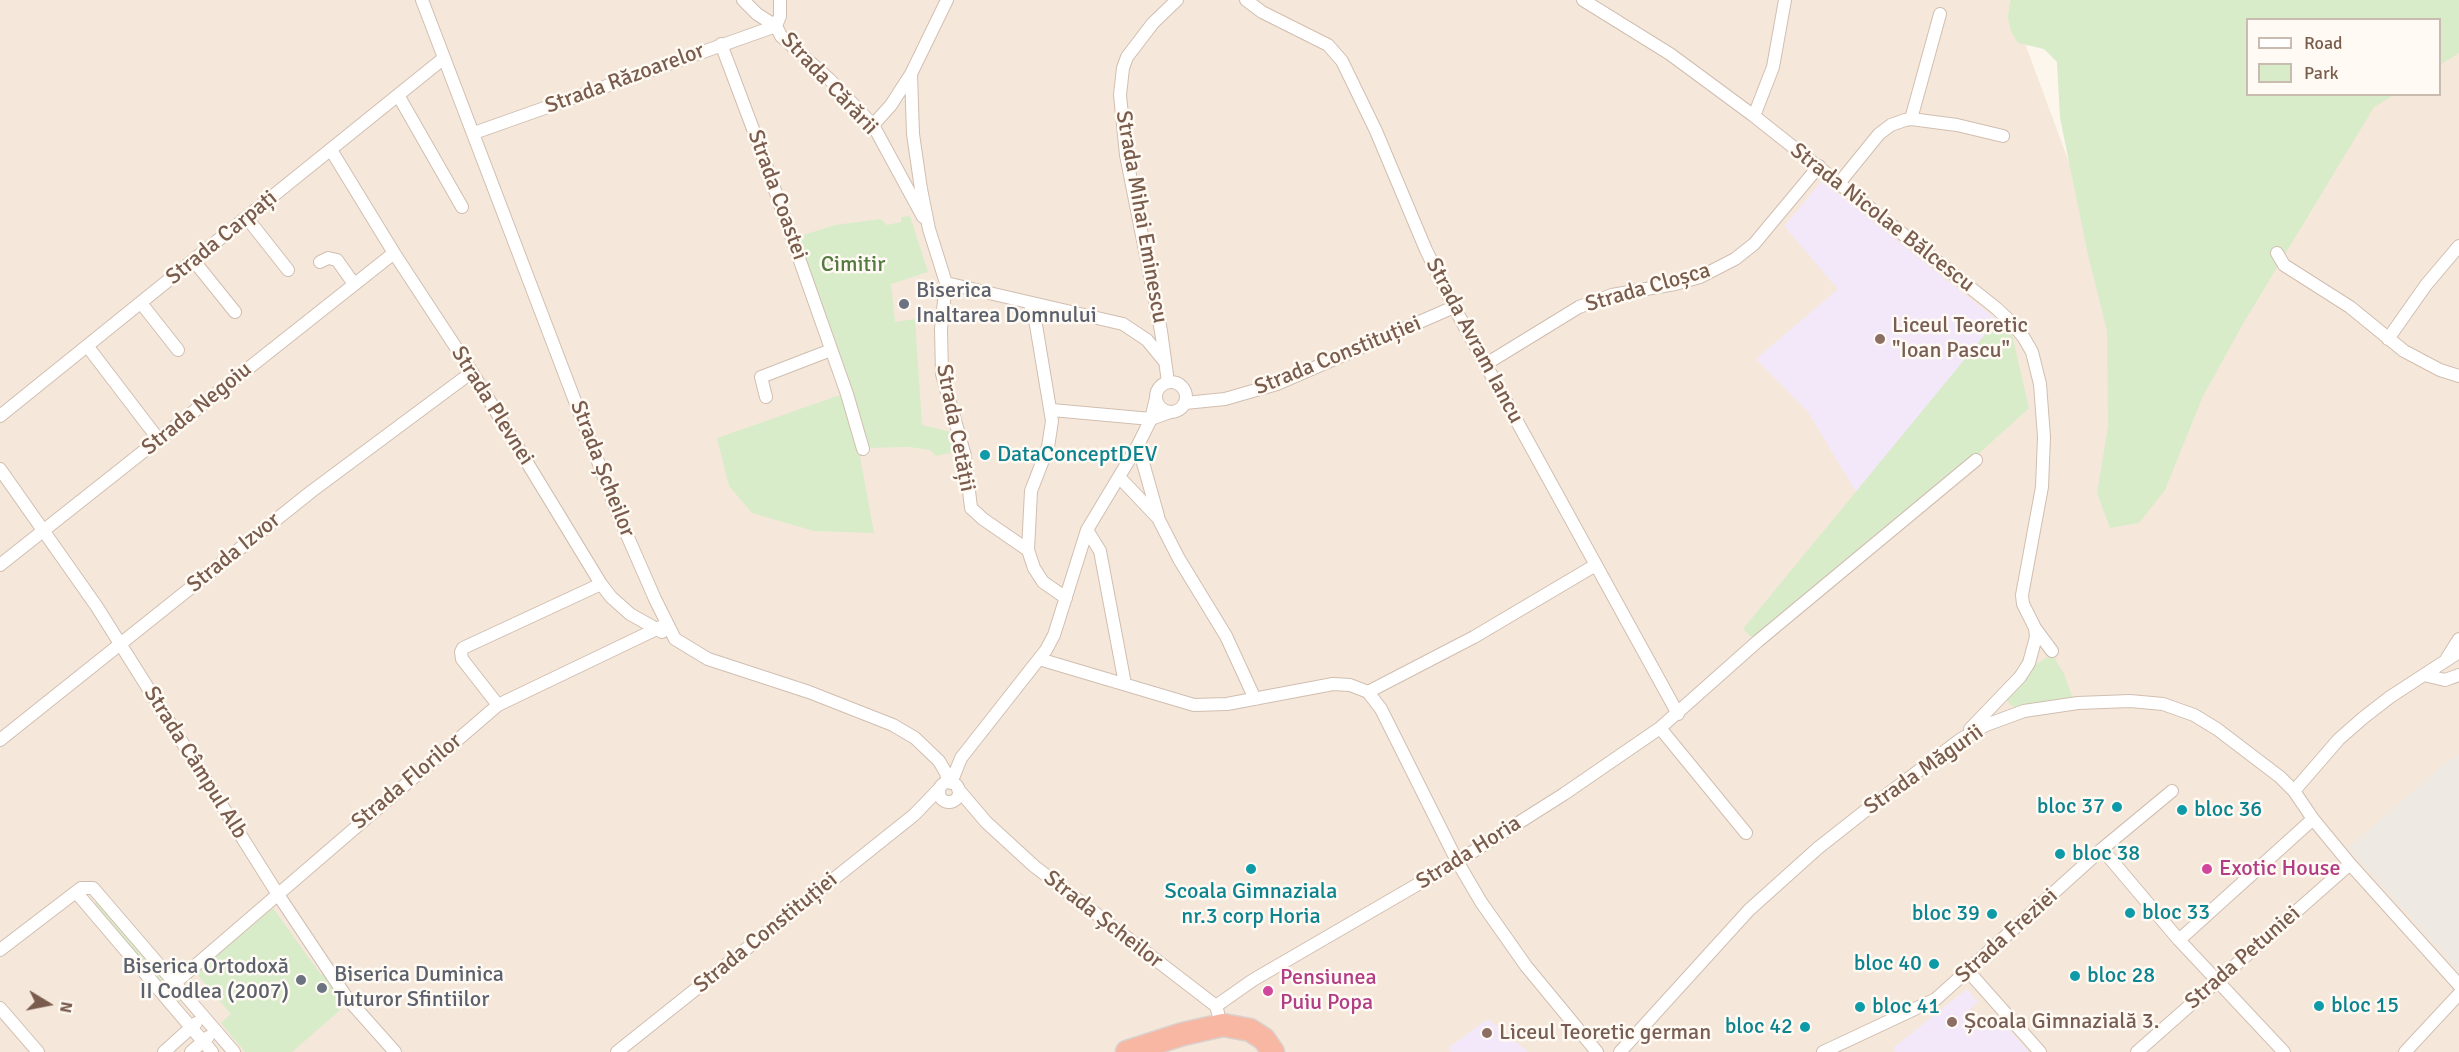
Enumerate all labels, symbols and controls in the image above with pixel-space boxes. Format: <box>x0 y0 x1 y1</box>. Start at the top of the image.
legend <box>2246 18 2441 96</box>
street label: Strada Cărării <box>775 27 883 141</box>
text: Road <box>2304 32 2343 54</box>
street label: Strada Răzoarelor <box>542 38 708 120</box>
text: Park <box>2304 62 2339 84</box>
street label: Strada Mihai Eminescu <box>1109 109 1173 325</box>
street label: Strada Coastei <box>741 126 813 264</box>
street label: Strada Nicolae Bălcescu <box>1785 138 1979 298</box>
street label: Strada Carpați <box>161 185 283 291</box>
park label: Cimitir <box>821 252 885 278</box>
street label: Strada Avram Iancu <box>1419 254 1529 428</box>
street label: Strada Cloșca <box>1583 258 1713 318</box>
place label: Biserica Inaltarea Domnului <box>916 278 1097 330</box>
marker: Biserica Inaltarea Domnului <box>897 297 911 311</box>
street label: Strada Constituției <box>1251 311 1425 401</box>
place label: Liceul Teoretic "Ioan Pascu" <box>1892 313 2028 364</box>
marker: Liceul Teoretic "Ioan Pascu" <box>1873 332 1887 346</box>
street label: Strada Plevnei <box>445 342 539 470</box>
street label: Strada Negoiu <box>137 357 257 461</box>
street label: Strada Cetății <box>930 362 980 494</box>
street label: Strada Șcheilor <box>564 397 640 541</box>
place label: DataConceptDEV <box>997 442 1157 468</box>
marker: DataConceptDEV <box>978 448 992 462</box>
street label: Strada Izvor <box>182 507 286 599</box>
street label: Strada Câmpul Alb <box>138 682 252 844</box>
street label: Strada Măgurii <box>1859 719 1989 821</box>
street label: Strada Florilor <box>346 728 468 836</box>
place label: bloc 37 <box>2037 794 2105 820</box>
place label: bloc 36 <box>2194 797 2262 823</box>
marker: bloc 37 <box>2110 800 2124 814</box>
marker: bloc 36 <box>2175 803 2189 817</box>
street label: Strada Horia <box>1412 810 1526 896</box>
place label: bloc 38 <box>2072 841 2140 867</box>
marker: bloc 38 <box>2053 847 2067 861</box>
place label: Exotic House <box>2219 856 2340 882</box>
marker: Scoala Gimnaziala nr.3 corp Horia <box>1244 862 1258 876</box>
marker: Exotic House <box>2200 862 2214 876</box>
street label: Strada Șcheilor <box>1038 865 1168 975</box>
street label: Strada Constituției <box>689 867 843 999</box>
place label: Scoala Gimnaziala nr.3 corp Horia <box>1165 879 1337 930</box>
street label: Strada Freziei <box>1950 883 2064 989</box>
place label: bloc 33 <box>2142 900 2210 926</box>
place label: bloc 39 <box>1912 901 1980 927</box>
street label: Strada Petuniei <box>2180 901 2306 1015</box>
marker: bloc 33 <box>2123 906 2137 920</box>
marker: bloc 39 <box>1985 907 1999 921</box>
place label: bloc 40 <box>1854 951 1922 977</box>
place label: Biserica Ortodoxă II Codlea (2007) <box>122 954 289 1005</box>
marker: bloc 40 <box>1927 957 1941 971</box>
place label: Biserica Duminica Tuturor Sfintiilor <box>334 962 504 1014</box>
place label: bloc 28 <box>2087 963 2155 989</box>
place label: Pensiunea Puiu Popa <box>1280 965 1377 1016</box>
marker: bloc 28 <box>2068 969 2082 983</box>
marker: Biserica Ortodoxă II Codlea (2007) <box>294 973 308 987</box>
north arrow <box>18 974 78 1034</box>
marker: Biserica Duminica Tuturor Sfintiilor <box>315 981 329 995</box>
marker: Pensiunea Puiu Popa <box>1261 984 1275 998</box>
place label: bloc 15 <box>2331 993 2399 1019</box>
place label: bloc 41 <box>1872 994 1940 1020</box>
marker: bloc 15 <box>2312 999 2326 1013</box>
text: N <box>55 1000 77 1014</box>
marker: bloc 41 <box>1853 1000 1867 1014</box>
place label: Școala Gimnazială 3. <box>1964 1009 2159 1035</box>
place label: bloc 42 <box>1725 1014 1793 1040</box>
marker: Școala Gimnazială 3. <box>1945 1015 1959 1029</box>
place label: Liceul Teoretic german <box>1499 1020 1711 1046</box>
marker: bloc 42 <box>1798 1020 1812 1034</box>
marker: Liceul Teoretic german <box>1480 1026 1494 1040</box>

